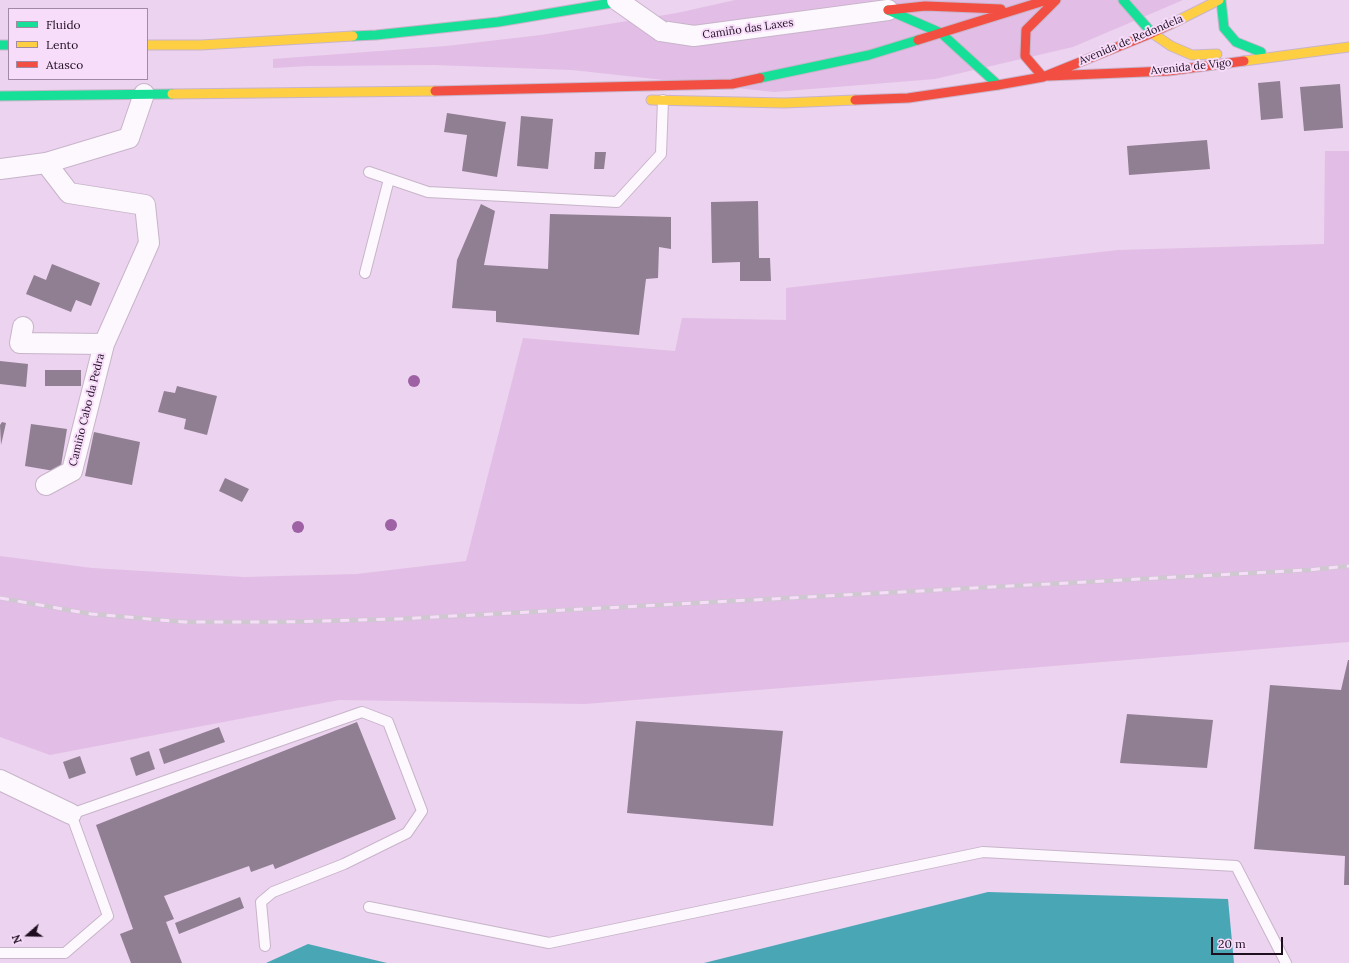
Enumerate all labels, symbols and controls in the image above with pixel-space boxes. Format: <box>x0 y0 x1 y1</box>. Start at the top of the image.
legend <box>8 8 148 80</box>
street label: Avenida de Redondela <box>1077 12 1185 68</box>
street label: Camiño das Laxes <box>702 16 794 42</box>
text: Fluido <box>46 17 81 32</box>
text: Lento <box>46 37 78 52</box>
street label: Avenida de Vigo <box>1150 56 1232 78</box>
text: Atasco <box>46 57 83 72</box>
street label: Camiño Cabo da Pedra <box>67 352 107 468</box>
north arrow <box>8 915 48 955</box>
scale bar <box>1213 929 1285 955</box>
text: N <box>9 933 25 946</box>
text: 20 m <box>1218 936 1246 951</box>

